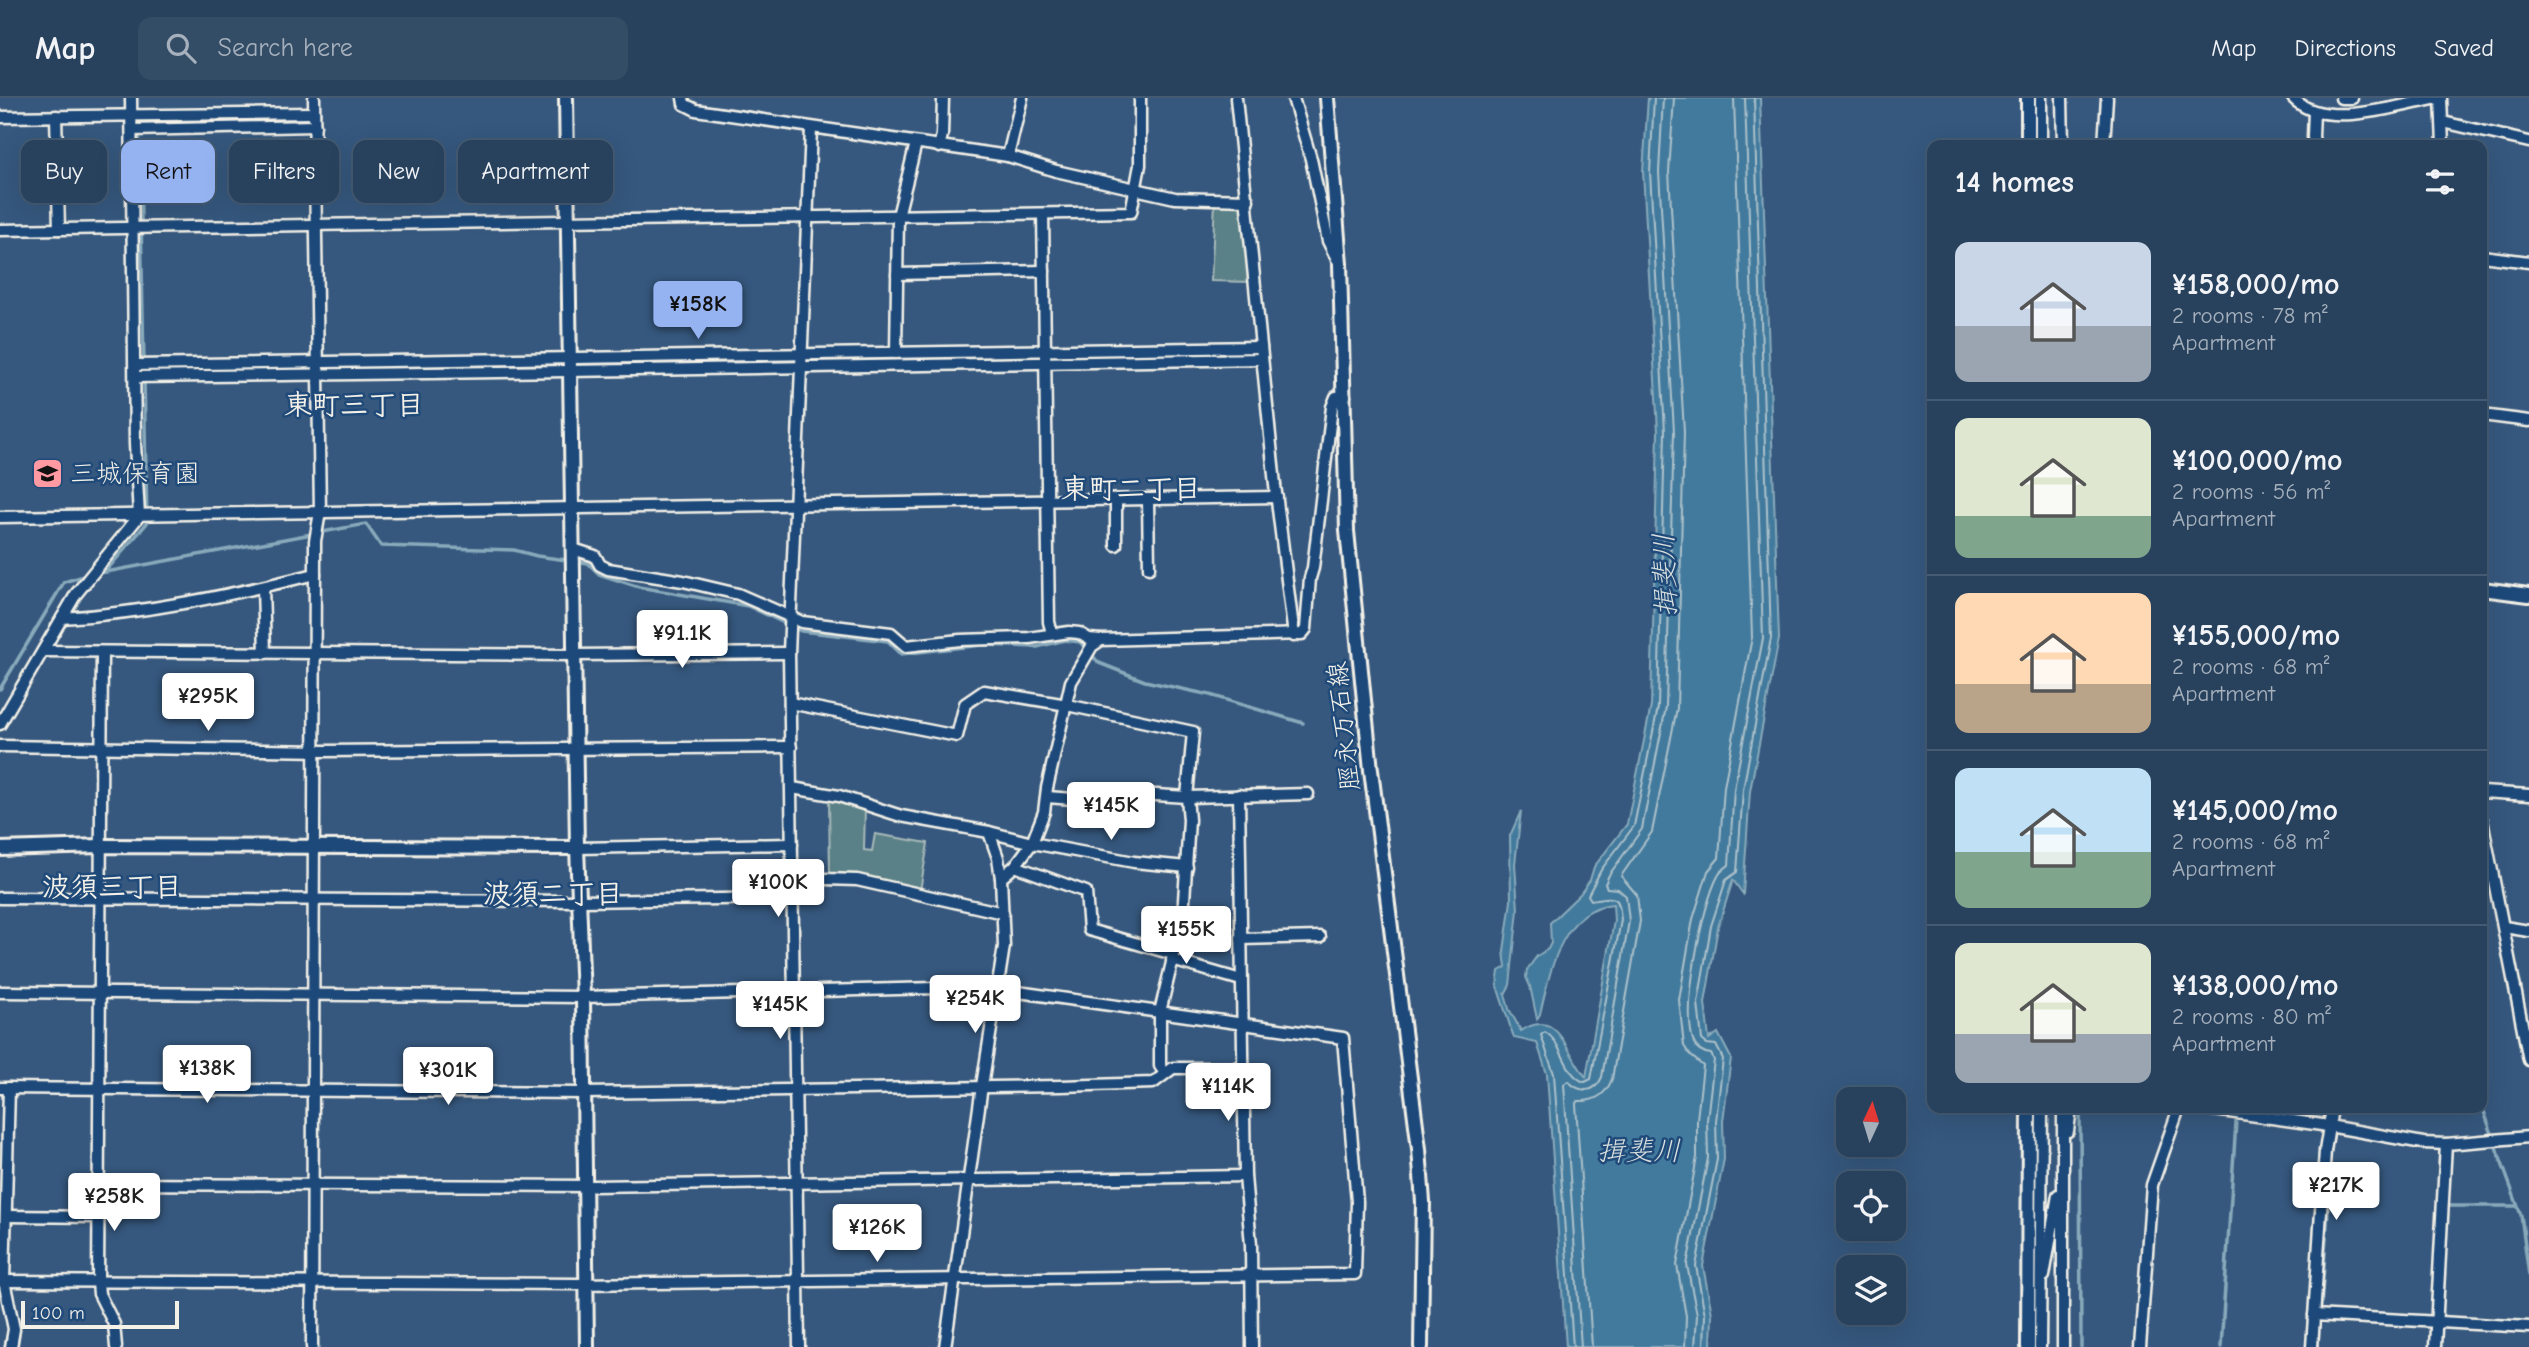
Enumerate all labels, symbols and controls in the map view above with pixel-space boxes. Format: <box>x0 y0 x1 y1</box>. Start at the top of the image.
search box <box>138 17 628 80</box>
text: Map <box>35 29 96 67</box>
icon: search <box>162 29 200 67</box>
text: Search here <box>218 33 353 63</box>
text: Map <box>2211 34 2257 62</box>
text: Directions <box>2295 34 2396 62</box>
text: Saved <box>2434 34 2494 62</box>
chip: Buy <box>21 140 107 203</box>
chip: Rent <box>121 140 215 203</box>
chip: Filters <box>229 140 339 203</box>
chip: New <box>353 140 444 203</box>
chip: Apartment <box>458 140 613 203</box>
icon: filters <box>2421 163 2459 201</box>
text: 14 homes <box>1955 165 2074 200</box>
text: ¥158,000/mo <box>2172 267 2340 302</box>
icon: home <box>2011 270 2095 354</box>
pin: ¥158K <box>649 282 747 341</box>
text: ¥158K <box>669 290 727 317</box>
text: 2 rooms · 78 m² <box>2172 302 2328 329</box>
text: Apartment <box>2172 329 2275 356</box>
district label: 東町三丁目 <box>284 389 424 421</box>
text: ¥100,000/mo <box>2172 443 2343 478</box>
icon: home <box>2011 446 2095 530</box>
school or university icon: 三城保育園 <box>30 457 64 491</box>
place label: 三城保育園 <box>70 459 200 489</box>
district label: 東町二丁目 <box>1061 473 1201 505</box>
text: 2 rooms · 56 m² <box>2172 478 2330 505</box>
text: Apartment <box>2172 505 2275 532</box>
water label: 揖斐川 <box>1648 532 1682 618</box>
pin: ¥91.1K <box>625 610 739 670</box>
text: ¥155,000/mo <box>2172 618 2340 653</box>
text: ¥91.1K <box>653 619 711 646</box>
icon: home <box>2011 621 2095 705</box>
text: 2 rooms · 68 m² <box>2172 653 2330 680</box>
street label: 脛永万石線 <box>1322 660 1366 792</box>
pin: ¥295K <box>159 674 257 733</box>
text: Apartment <box>2172 680 2275 707</box>
text: ¥295K <box>178 682 238 709</box>
pin: ¥145K <box>1062 782 1160 842</box>
text: ¥145K <box>1083 791 1139 818</box>
text: ¥145,000/mo <box>2172 793 2338 828</box>
icon: home <box>2011 796 2095 880</box>
text: 2 rooms · 68 m² <box>2172 828 2330 855</box>
text: Apartment <box>2172 855 2275 882</box>
pin: ¥100K <box>729 860 827 919</box>
text: ¥100K <box>748 868 808 895</box>
district label: 波須三丁目 <box>42 871 182 903</box>
district label: 波須二丁目 <box>483 878 623 910</box>
pin: ¥155K <box>1137 906 1235 966</box>
text: ¥155K <box>1157 915 1215 942</box>
text: ¥138,000/mo <box>2172 968 2338 1003</box>
icon: home <box>2011 971 2095 1055</box>
pin: ¥254K <box>926 976 1024 1035</box>
pin: ¥145K <box>731 982 829 1041</box>
text: ¥254K <box>946 984 1004 1011</box>
text: ¥145K <box>752 990 808 1017</box>
text: 2 rooms · 80 m² <box>2172 1003 2331 1030</box>
text: Apartment <box>2172 1030 2275 1057</box>
pin: ¥138K <box>158 1046 256 1105</box>
pin: ¥301K <box>399 1048 497 1107</box>
text: ¥138K <box>179 1054 235 1081</box>
text: ¥301K <box>419 1056 477 1083</box>
pin: ¥114K <box>1179 1063 1277 1123</box>
text: ¥114K <box>1202 1072 1254 1099</box>
north arrow <box>1836 1087 1906 1157</box>
map controls <box>1836 1087 1906 1325</box>
water label: 揖斐川 <box>1597 1135 1681 1167</box>
pin: ¥217K <box>2287 1162 2385 1222</box>
button: locate <box>1836 1171 1906 1241</box>
text: ¥217K <box>2308 1171 2364 1198</box>
pin: ¥258K <box>65 1174 163 1233</box>
text: ¥258K <box>84 1182 144 1209</box>
pin: ¥126K <box>828 1204 926 1264</box>
text: ¥126K <box>849 1213 905 1240</box>
button: layers <box>1836 1255 1906 1325</box>
scale bar <box>21 1298 178 1330</box>
text: 100 m <box>32 1302 85 1324</box>

